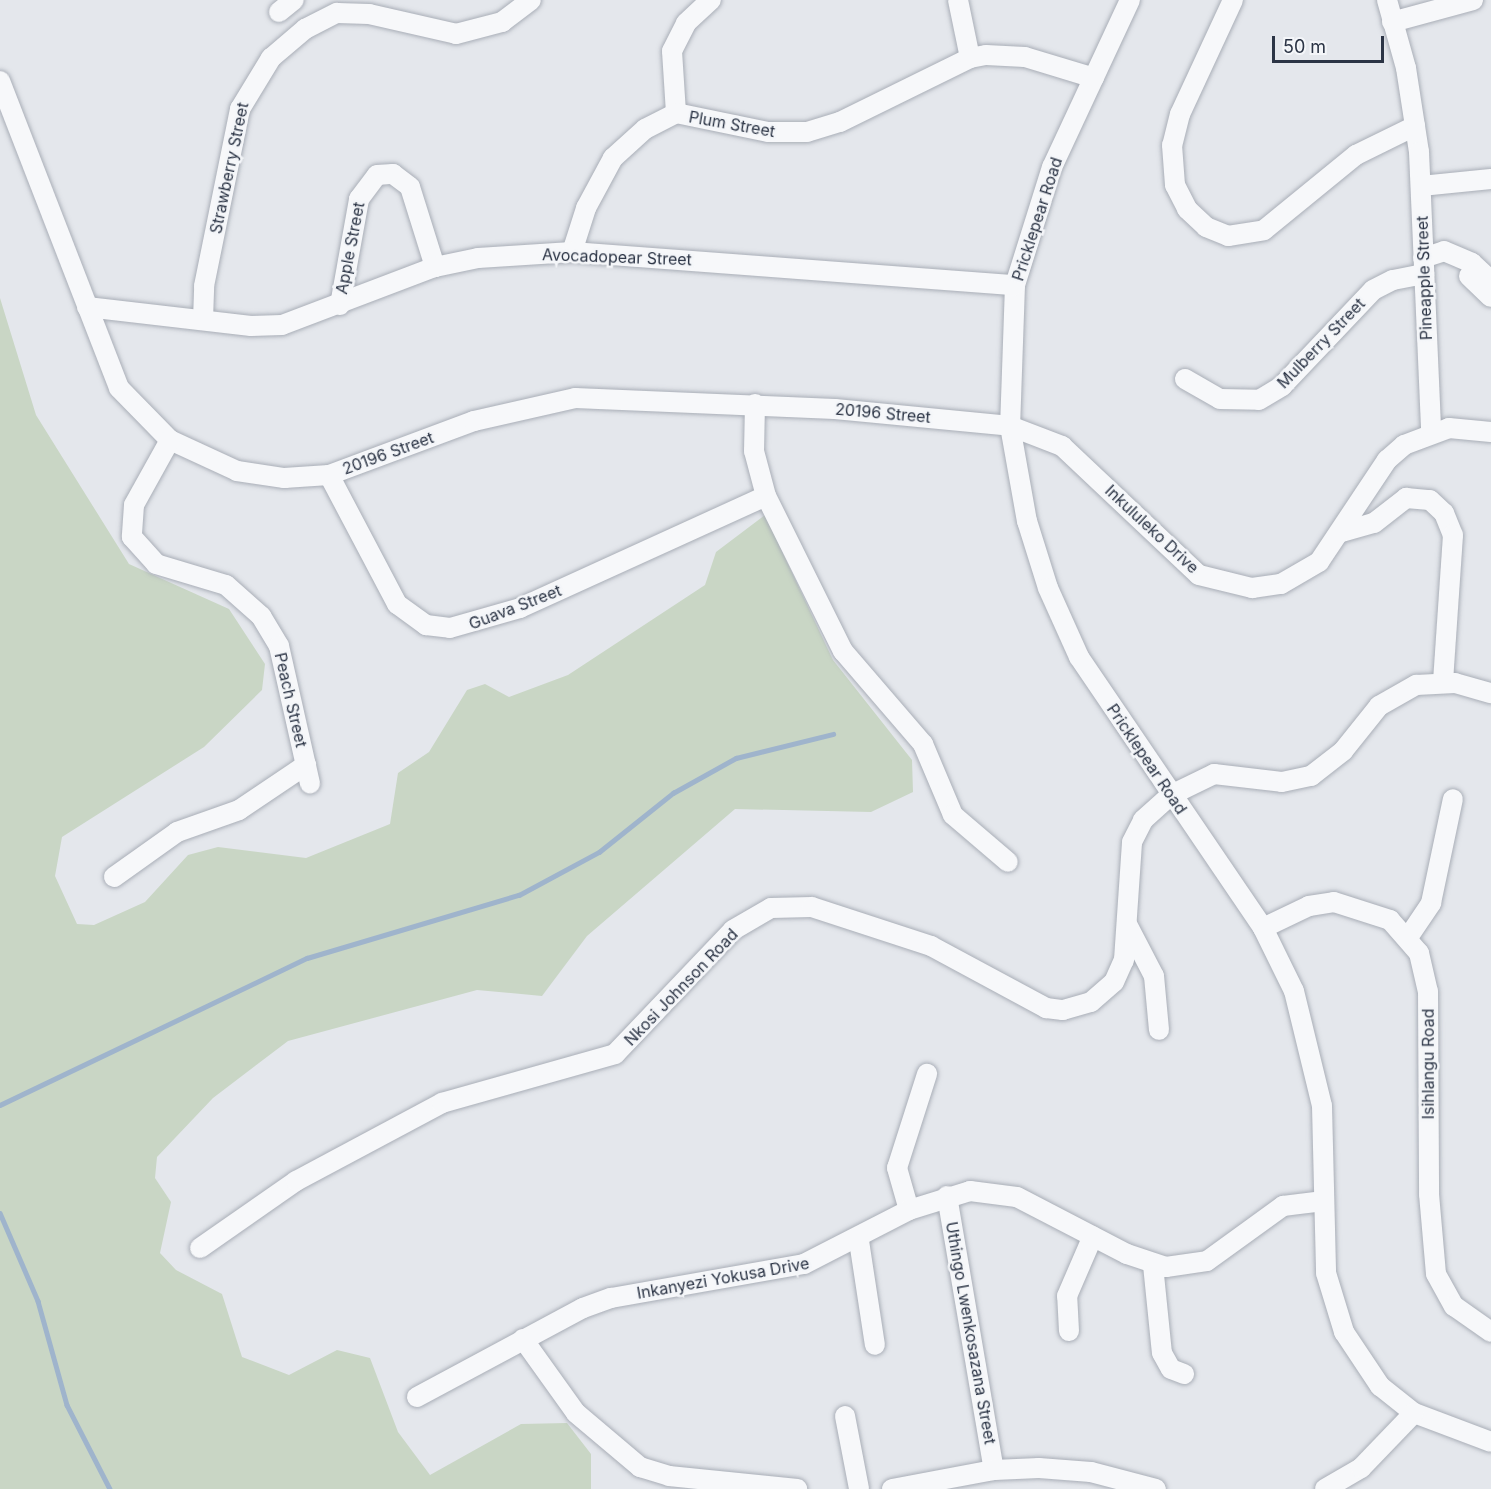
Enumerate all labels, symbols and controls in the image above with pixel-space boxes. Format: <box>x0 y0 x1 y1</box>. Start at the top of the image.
scale bar <box>1275 24 1388 62</box>
text: 50 m <box>1283 36 1326 57</box>
street label: Strawberry Street <box>206 101 252 235</box>
street label: Plum Street <box>687 107 777 141</box>
street label: Pricklepear Road <box>1008 155 1066 283</box>
street label: Apple Street <box>332 200 368 296</box>
street label: Pineapple Street <box>1412 215 1436 341</box>
street label: Avocadopear Street <box>542 245 692 269</box>
street label: Mulberry Street <box>1273 294 1369 392</box>
street label: 20196 Street <box>834 399 932 427</box>
street label: 20196 Street <box>340 428 436 478</box>
street label: Inkululeko Drive <box>1101 481 1203 577</box>
street label: Guava Street <box>466 581 564 633</box>
street label: Peach Street <box>271 651 311 749</box>
street label: Pricklepear Road <box>1103 700 1191 818</box>
street label: Nkosi Johnson Road <box>620 925 742 1049</box>
street label: Isihlangu Road <box>1418 1009 1438 1119</box>
street label: Uthingo Lwenkosazana Street <box>942 1220 1000 1446</box>
street label: Inkanyezi Yokusa Drive <box>635 1253 811 1303</box>

